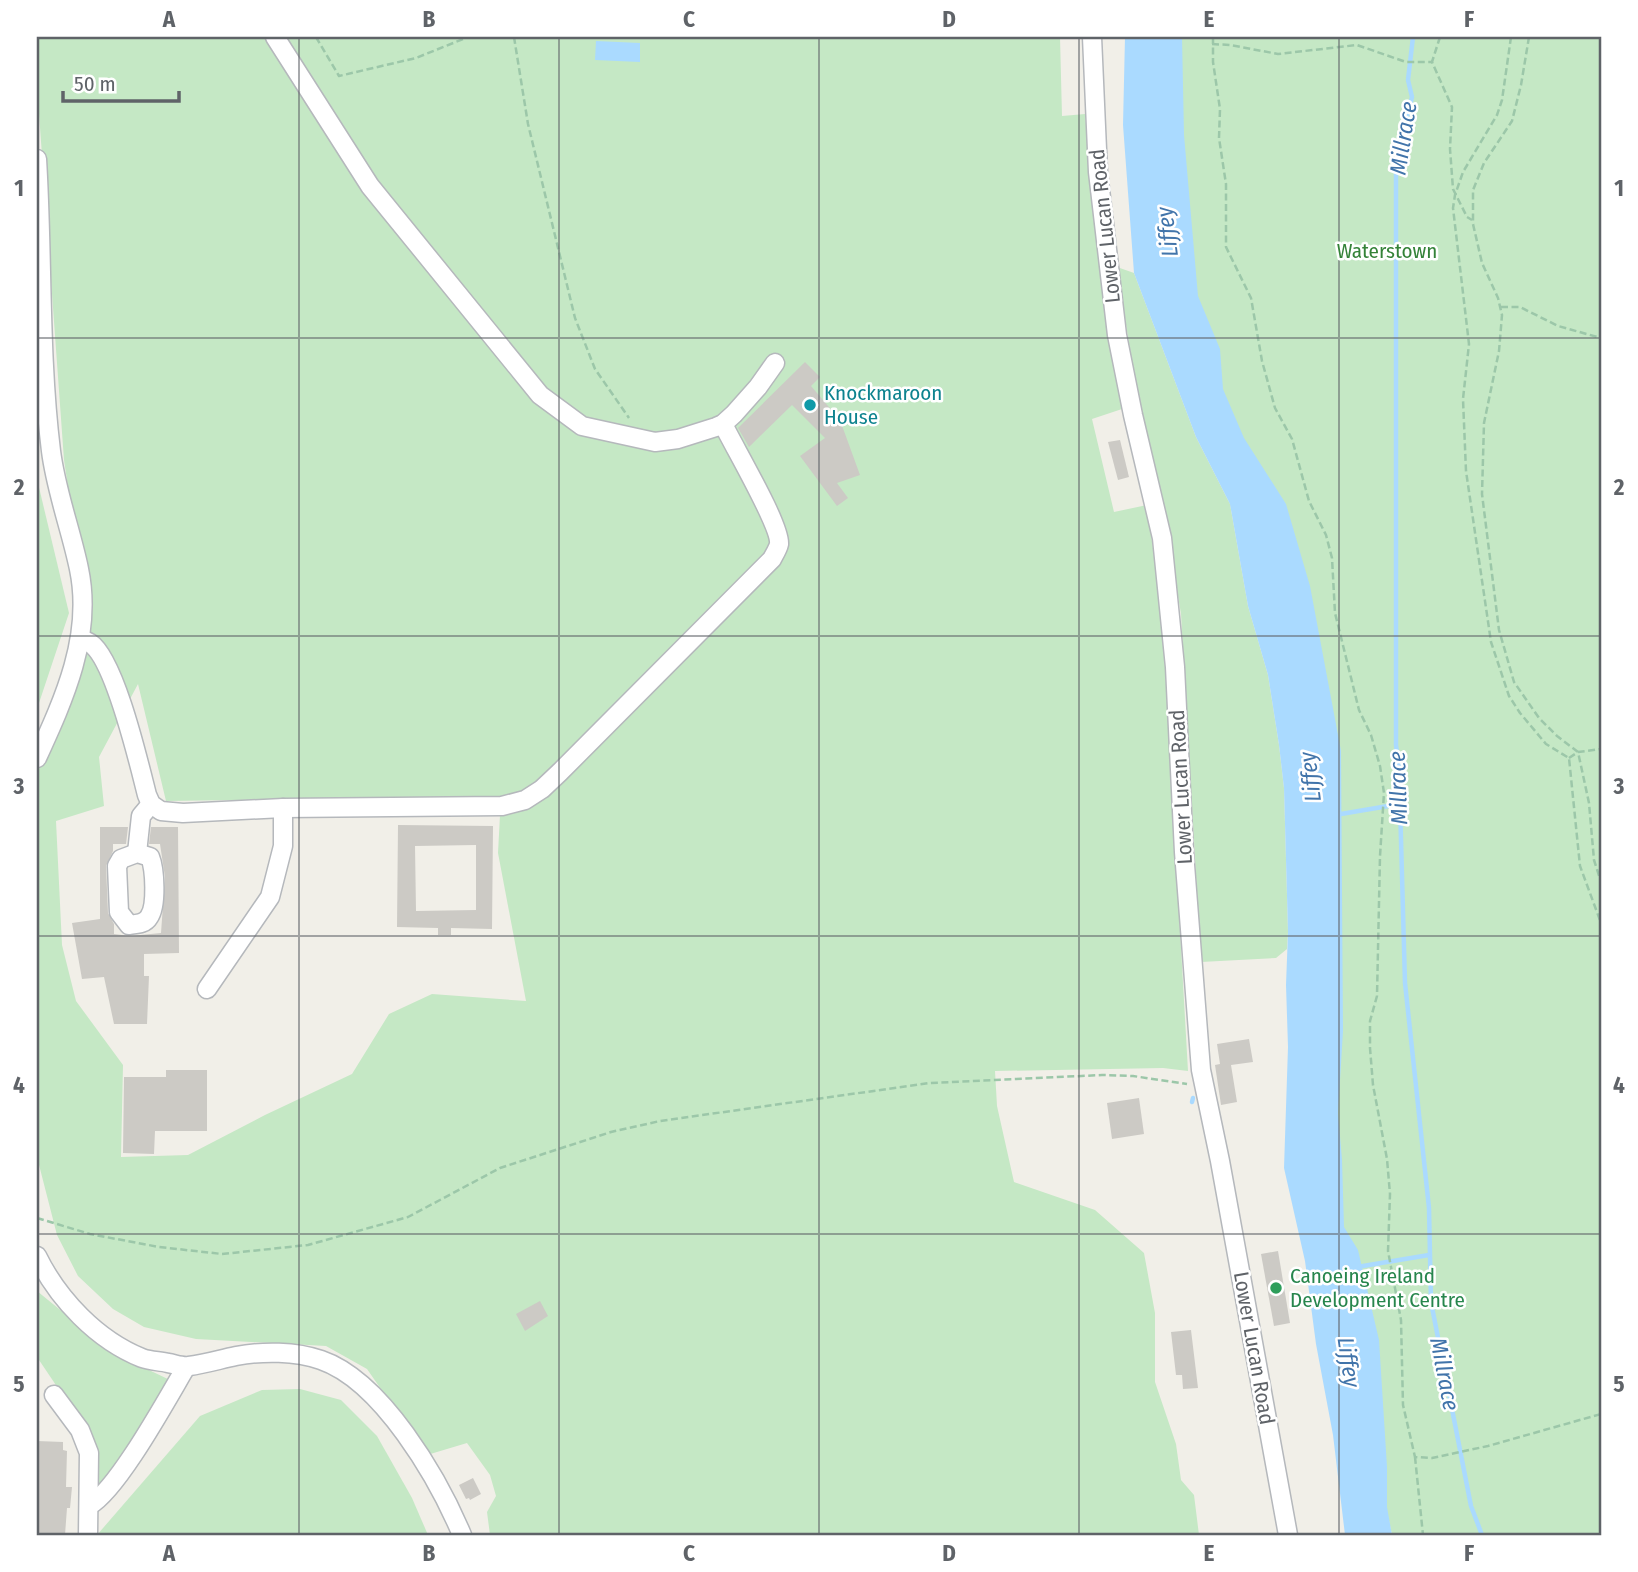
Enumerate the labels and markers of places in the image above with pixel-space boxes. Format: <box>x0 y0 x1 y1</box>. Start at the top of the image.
place label: Knockmaroon House <box>824 380 942 430</box>
marker: Knockmaroon House <box>802 397 818 413</box>
place label: Canoeing Ireland Development Centre <box>1290 1263 1465 1313</box>
marker: Canoeing Ireland Development Centre <box>1268 1280 1284 1296</box>

